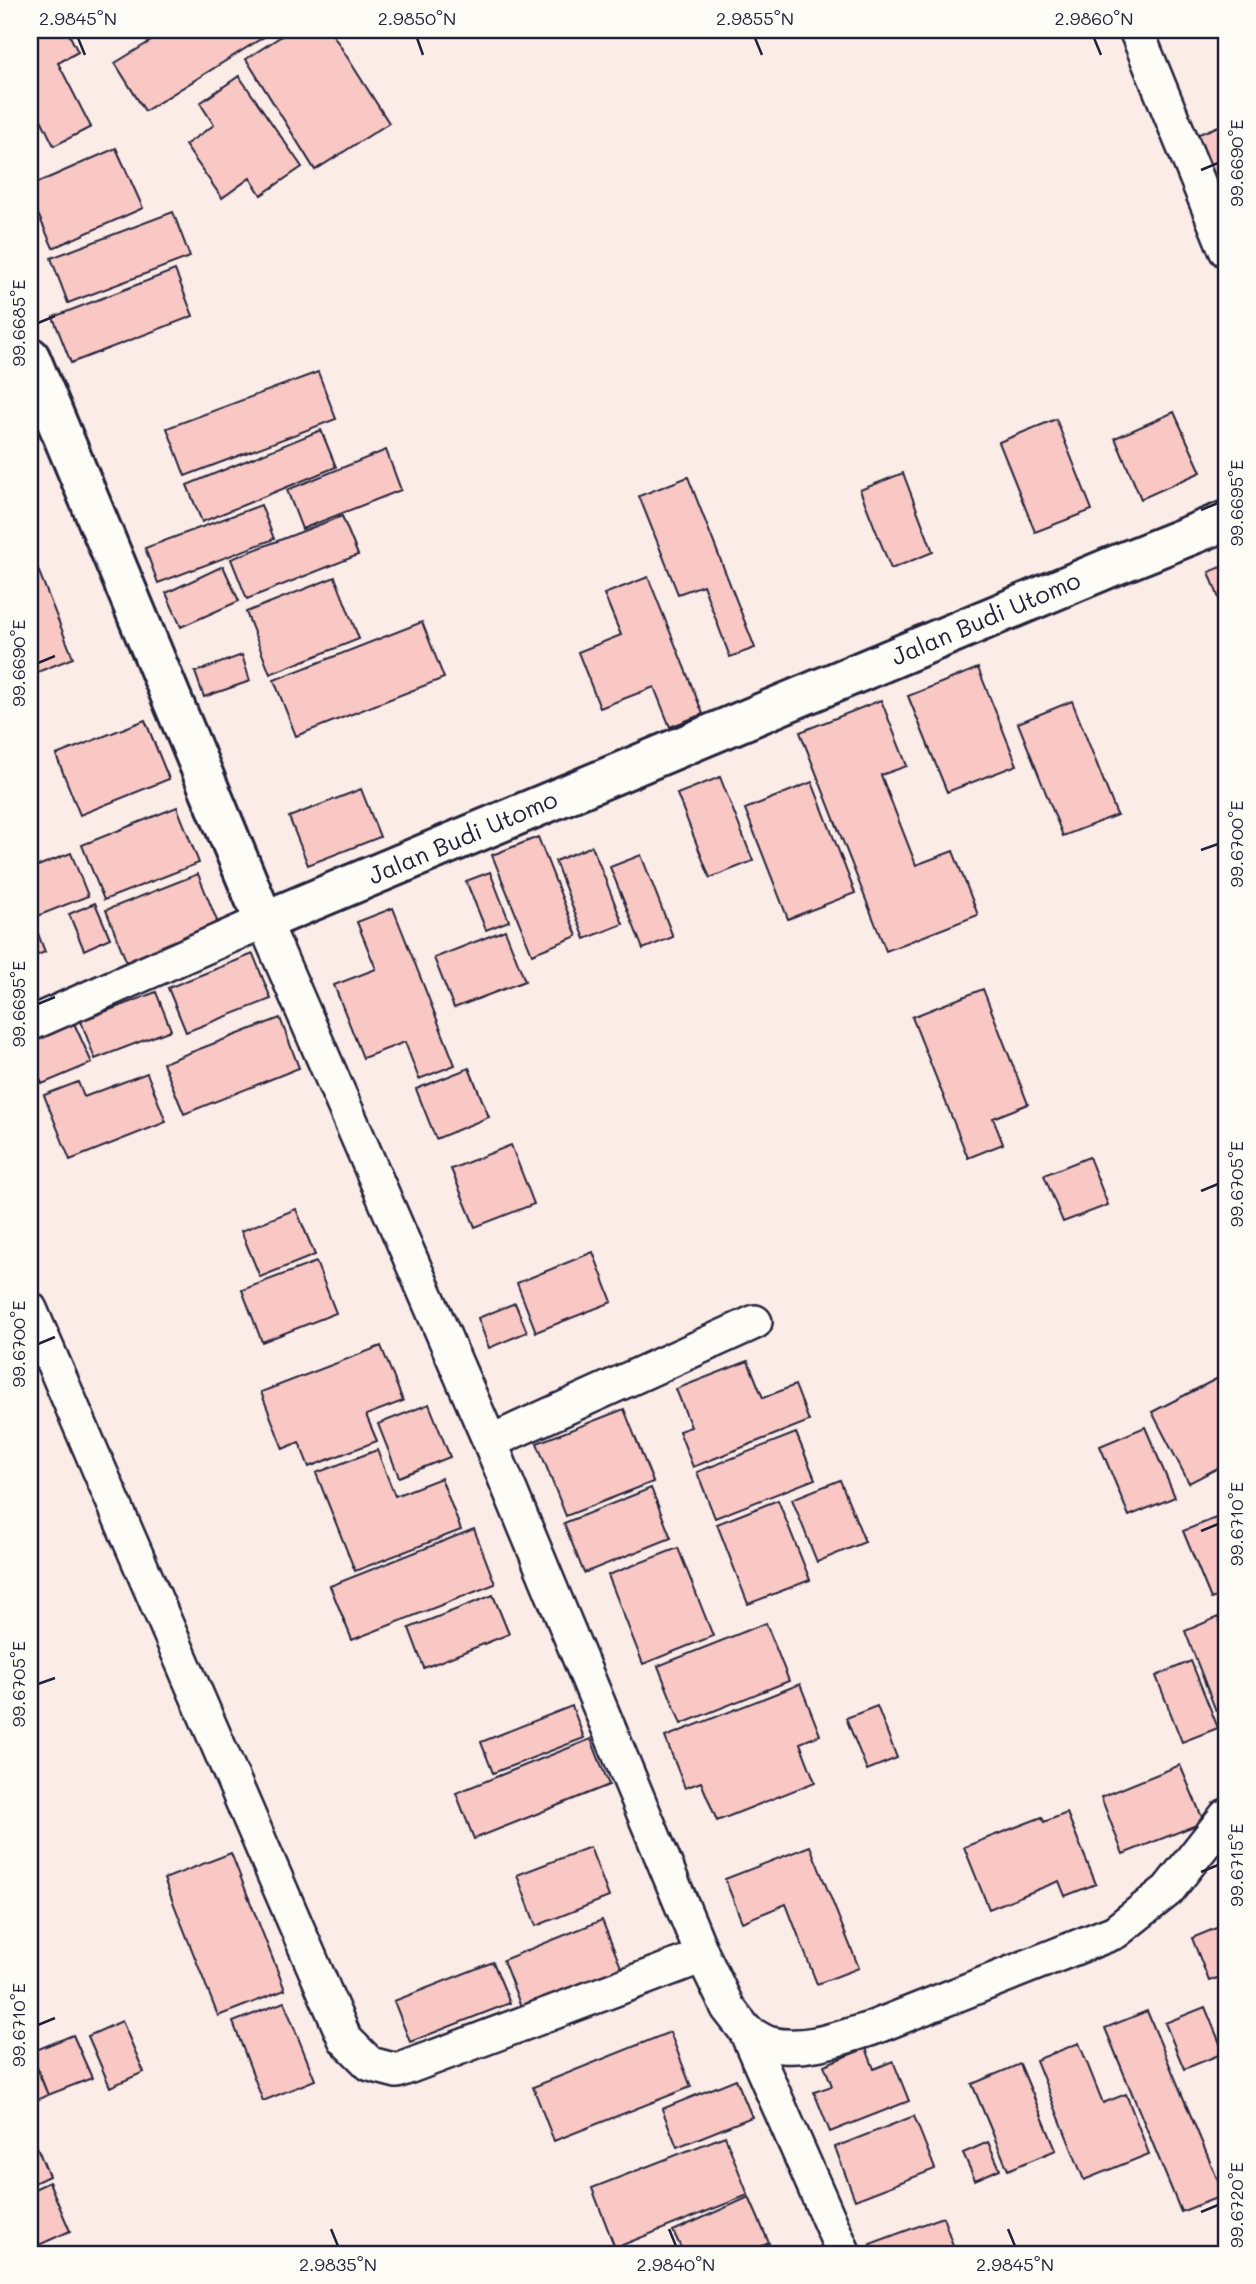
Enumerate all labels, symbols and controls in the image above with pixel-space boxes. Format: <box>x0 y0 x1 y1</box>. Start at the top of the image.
text: 2.9845°N <box>39 6 117 30</box>
text: 2.9850°N <box>378 6 456 30</box>
text: 2.9855°N <box>716 6 794 30</box>
text: 2.9860°N <box>1054 6 1134 30</box>
text: 99.6690°E <box>1224 119 1248 207</box>
text: 99.6685°E <box>6 280 30 366</box>
text: 99.6695°E <box>1224 460 1248 546</box>
street label: Jalan Budi Utomo <box>886 564 1085 671</box>
text: 99.6690°E <box>6 619 30 707</box>
street label: Jalan Budi Utomo <box>363 783 562 890</box>
text: 99.6700°E <box>1224 801 1248 887</box>
text: 99.6695°E <box>6 961 30 1047</box>
text: 99.6705°E <box>1224 1141 1248 1227</box>
text: 99.6700°E <box>6 1301 30 1387</box>
text: 99.6710°E <box>1224 1482 1248 1566</box>
text: 99.6705°E <box>6 1641 30 1727</box>
text: 99.6715°E <box>1224 1823 1248 1907</box>
text: 99.6710°E <box>6 1983 30 2067</box>
text: 99.6720°E <box>1224 2162 1248 2248</box>
text: 2.9835°N <box>299 2252 377 2276</box>
text: 2.9840°N <box>637 2252 715 2276</box>
text: 2.9845°N <box>976 2252 1054 2276</box>

